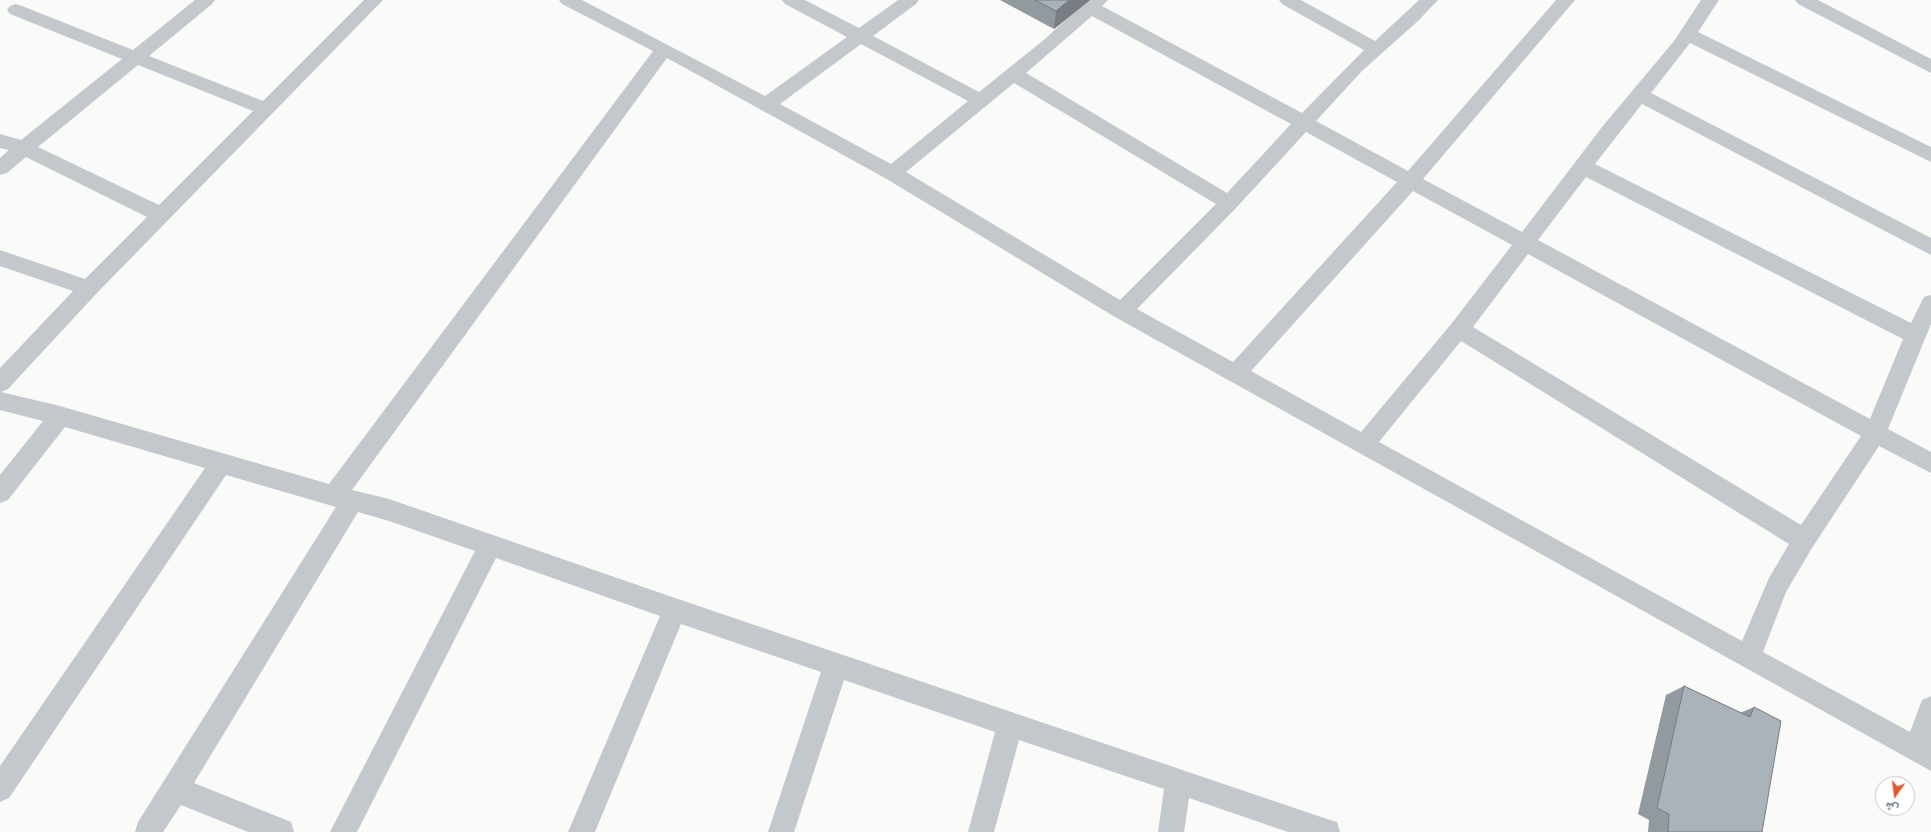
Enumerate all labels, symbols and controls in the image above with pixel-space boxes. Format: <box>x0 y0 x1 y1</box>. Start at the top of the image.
north arrow <box>1875 776 1915 816</box>
text: ش <box>1884 799 1900 815</box>

